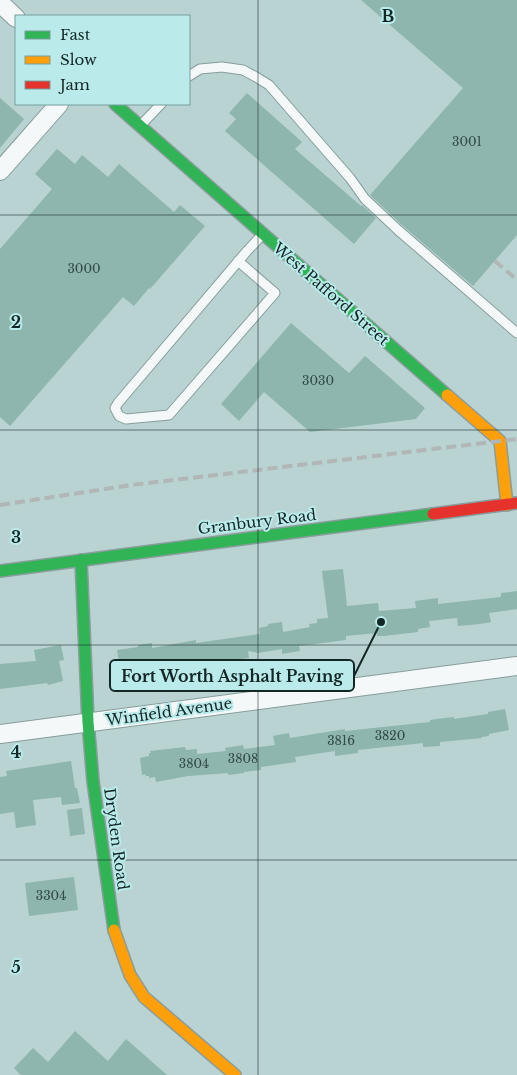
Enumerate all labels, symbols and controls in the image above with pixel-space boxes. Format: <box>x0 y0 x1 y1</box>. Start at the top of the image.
text: B <box>382 6 395 26</box>
legend <box>15 15 190 105</box>
text: Fast <box>60 25 91 44</box>
text: Slow <box>60 50 97 69</box>
text: Jam <box>58 75 90 94</box>
house number: 3001 <box>452 134 482 149</box>
street label: West Pafford Street <box>269 237 393 349</box>
house number: 3000 <box>67 261 101 276</box>
text: 2 <box>11 312 21 332</box>
house number: 3030 <box>302 373 334 388</box>
street label: Granbury Road <box>197 505 317 538</box>
text: 3 <box>11 527 21 547</box>
callout: Fort Worth Asphalt Paving <box>110 660 354 691</box>
text: Fort Worth Asphalt Paving <box>121 666 344 686</box>
street label: Winfield Avenue <box>104 693 233 730</box>
house number: 3820 <box>375 728 405 743</box>
house number: 3816 <box>327 733 355 748</box>
text: 4 <box>11 742 21 762</box>
house number: 3808 <box>228 751 258 766</box>
house number: 3804 <box>179 756 209 771</box>
street label: Dryden Road <box>100 787 133 891</box>
house number: 3304 <box>36 888 66 903</box>
text: 5 <box>11 957 21 977</box>

